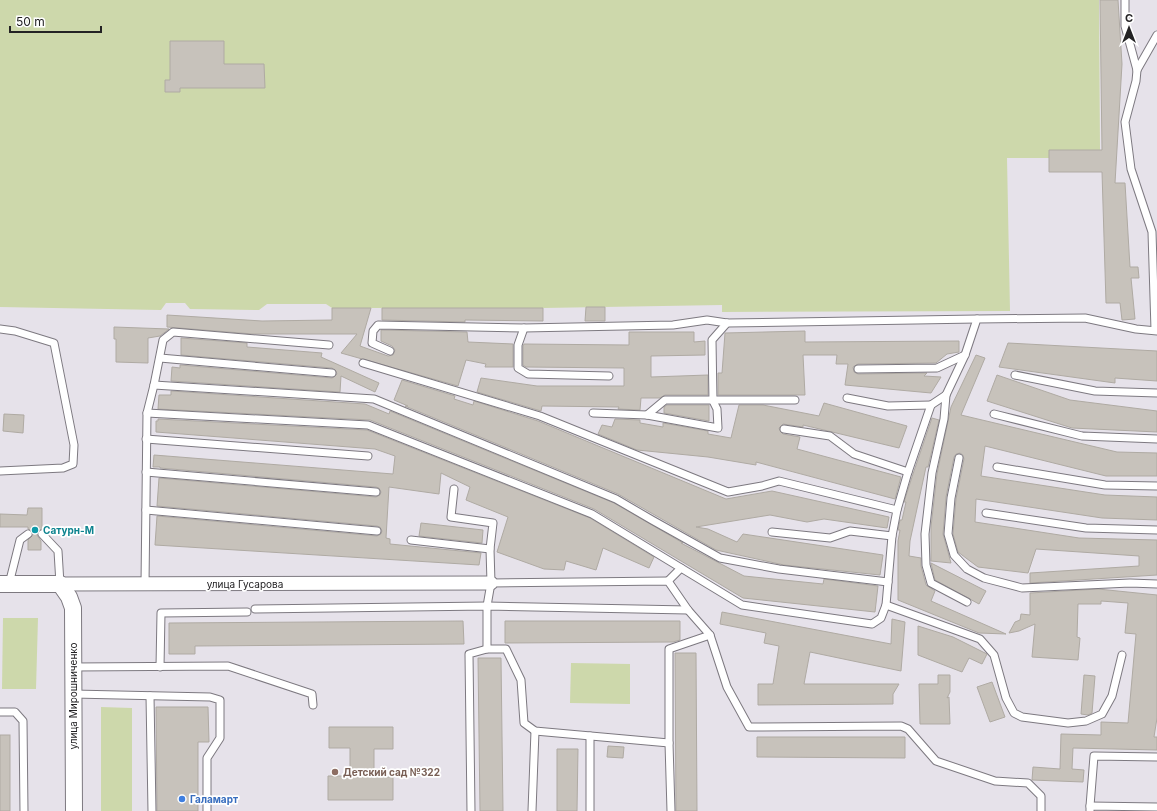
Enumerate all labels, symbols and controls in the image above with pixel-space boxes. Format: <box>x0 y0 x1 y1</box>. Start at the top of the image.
scale bar <box>10 8 101 34</box>
north arrow <box>1109 8 1149 48</box>
text: С <box>1125 11 1133 25</box>
text: 50 m <box>16 14 45 29</box>
place label: Сатурн-М <box>43 524 94 537</box>
marker: Сатурн-М <box>30 525 40 535</box>
street label: улица Гусарова <box>207 578 283 590</box>
street label: улица Мирошниченко <box>67 642 79 750</box>
place label: Детский сад №322 <box>343 766 440 778</box>
marker: Детский сад №322 <box>330 767 340 777</box>
place label: Галамарт <box>190 793 238 805</box>
marker: Галамарт <box>177 794 187 804</box>

